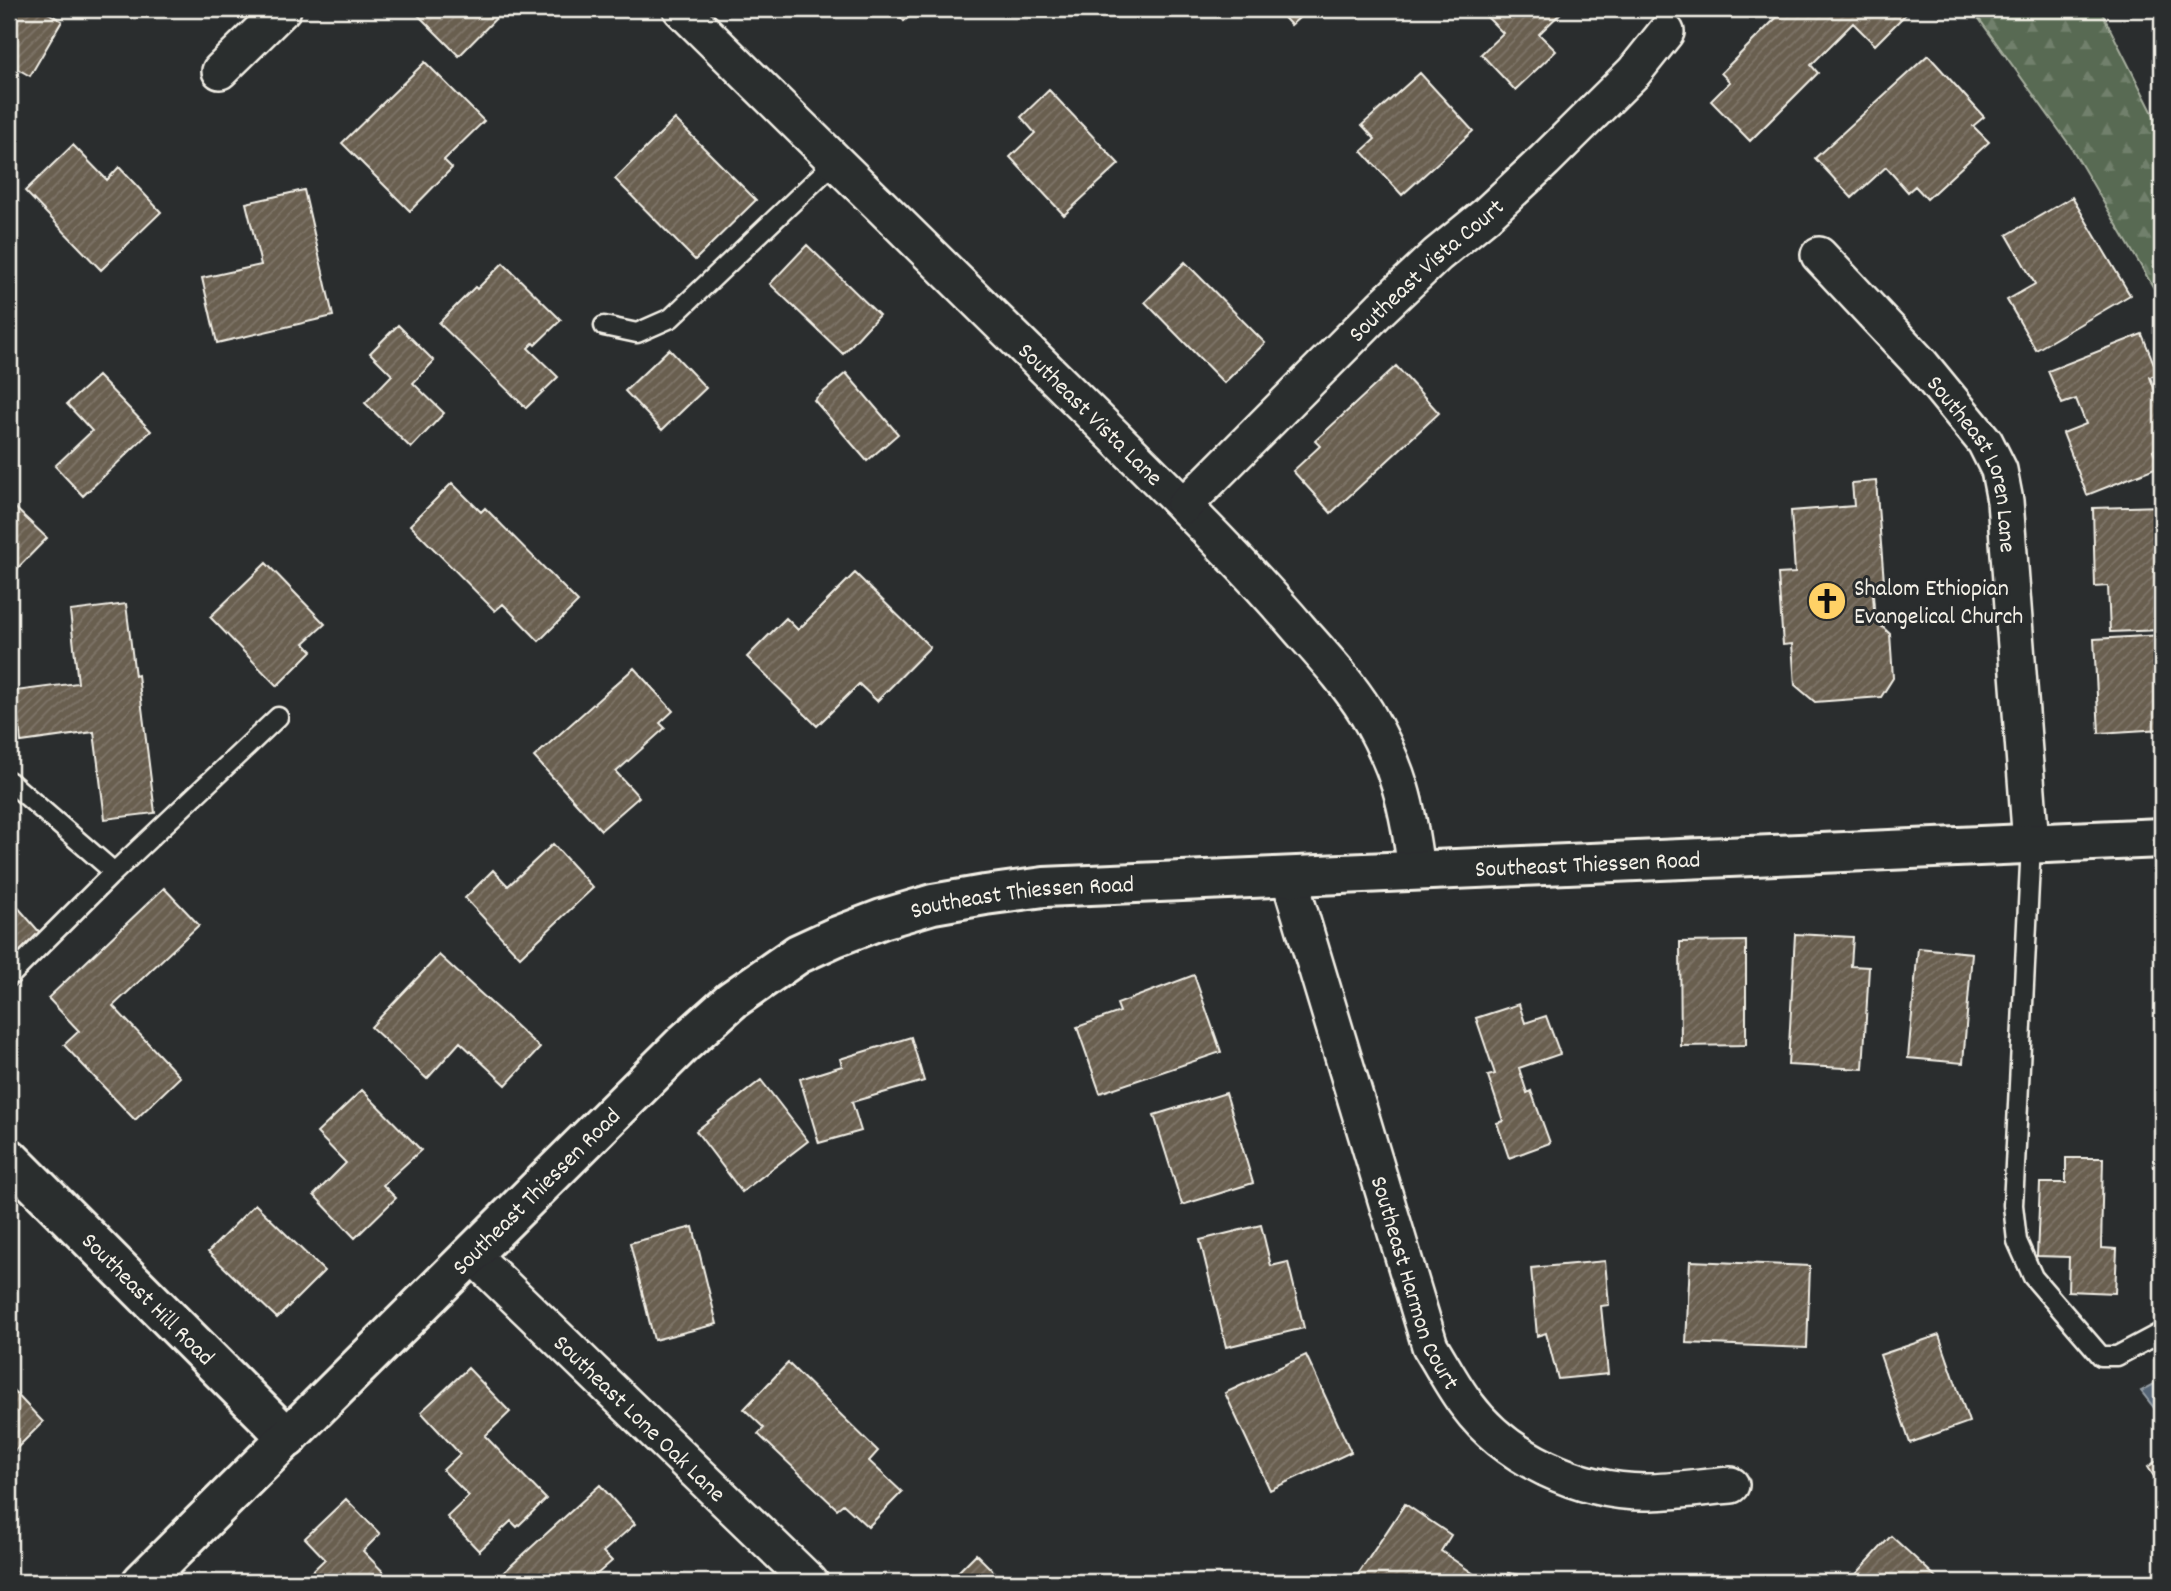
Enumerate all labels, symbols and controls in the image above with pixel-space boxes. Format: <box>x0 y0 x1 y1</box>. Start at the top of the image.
street label: Southeast Vista Court <box>1342 192 1513 351</box>
street label: Southeast Vista Lane <box>1009 336 1169 495</box>
street label: Southeast Loren Lane <box>1917 369 2023 554</box>
place label: Shalom Ethiopian Evangelical Church <box>1854 573 2023 635</box>
church icon: Shalom Ethiopian Evangelical Church <box>1806 580 1848 622</box>
street label: Southeast Thiessen Road <box>1474 844 1701 888</box>
street label: Southeast Thiessen Road <box>907 869 1135 930</box>
street label: Southeast Thiessen Road <box>446 1101 630 1284</box>
street label: Southeast Harmon Court <box>1360 1172 1466 1397</box>
street label: Southeast Hill Road <box>72 1226 221 1375</box>
street label: Southeast Lone Oak Lane <box>544 1328 732 1512</box>

